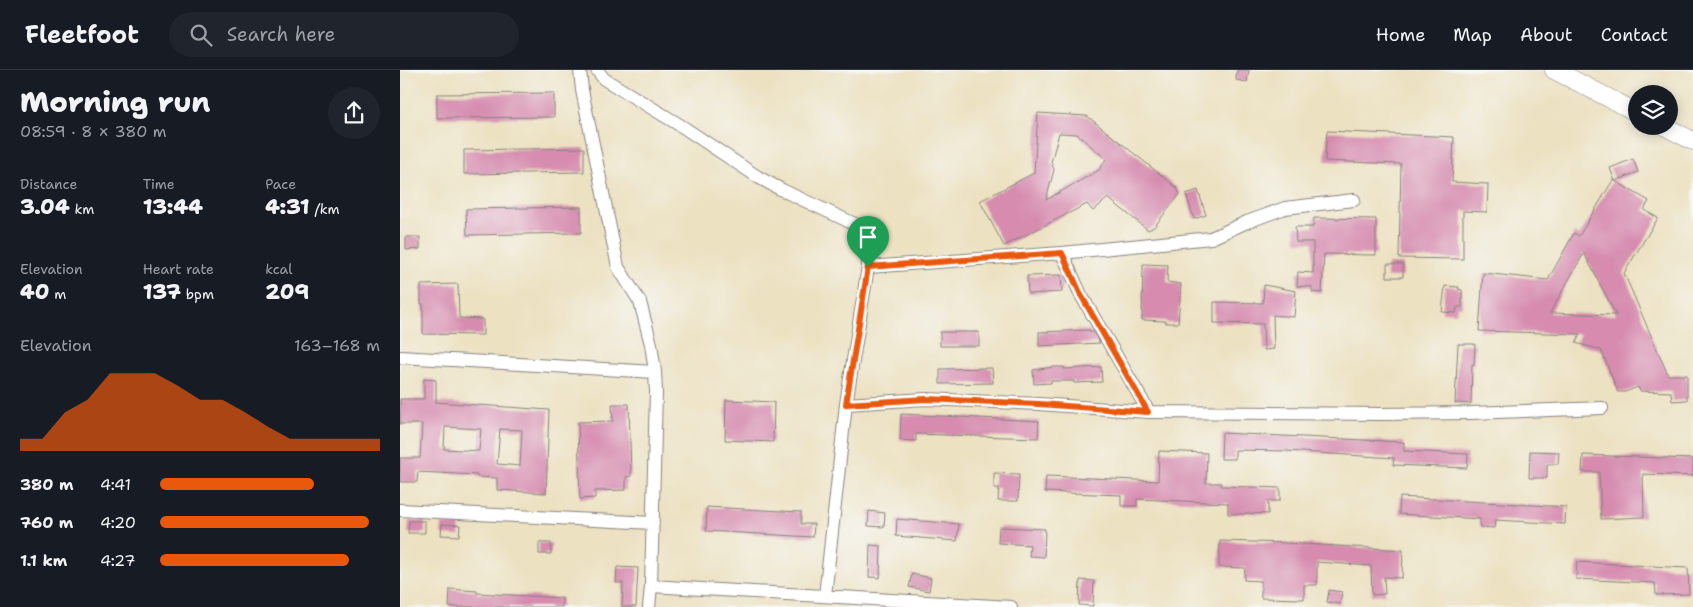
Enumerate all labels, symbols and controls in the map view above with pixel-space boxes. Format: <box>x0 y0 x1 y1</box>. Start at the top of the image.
search box <box>169 12 519 57</box>
text: Fleetfoot <box>25 19 139 51</box>
icon: search <box>187 21 215 49</box>
text: Search here <box>227 22 335 47</box>
text: Home <box>1376 23 1425 47</box>
text: Map <box>1453 23 1492 47</box>
text: About <box>1520 23 1573 47</box>
text: Contact <box>1601 23 1668 47</box>
text: Morning run <box>20 83 210 121</box>
map controls <box>1628 85 1678 135</box>
button: layers <box>1628 85 1678 135</box>
button: share <box>328 87 380 139</box>
text: 08:59 · 8 × 380 m <box>20 121 167 142</box>
text: Distance <box>20 175 77 193</box>
text: Time <box>143 175 175 193</box>
text: Pace <box>265 175 296 193</box>
text: 3.04 <box>20 193 70 221</box>
text: 13:44 <box>143 193 203 221</box>
text: 4:31 <box>265 193 310 221</box>
text: km <box>70 200 94 218</box>
text: /km <box>310 200 339 218</box>
pin <box>847 216 889 267</box>
icon: arrive <box>854 223 882 251</box>
text: Elevation <box>20 260 83 278</box>
text: Heart rate <box>143 260 214 278</box>
text: kcal <box>265 260 293 278</box>
text: 40 <box>20 278 49 306</box>
text: 137 <box>143 278 181 306</box>
text: 209 <box>265 278 309 306</box>
text: m <box>49 285 66 303</box>
text: bpm <box>181 285 214 303</box>
text: Elevation <box>20 335 92 356</box>
text: 163–168 m <box>294 335 380 356</box>
text: 380 m <box>20 474 74 495</box>
text: 4:41 <box>100 474 131 495</box>
text: 760 m <box>20 512 73 533</box>
text: 4:20 <box>100 512 136 533</box>
text: 1.1 km <box>20 550 67 571</box>
text: 4:27 <box>100 550 135 571</box>

